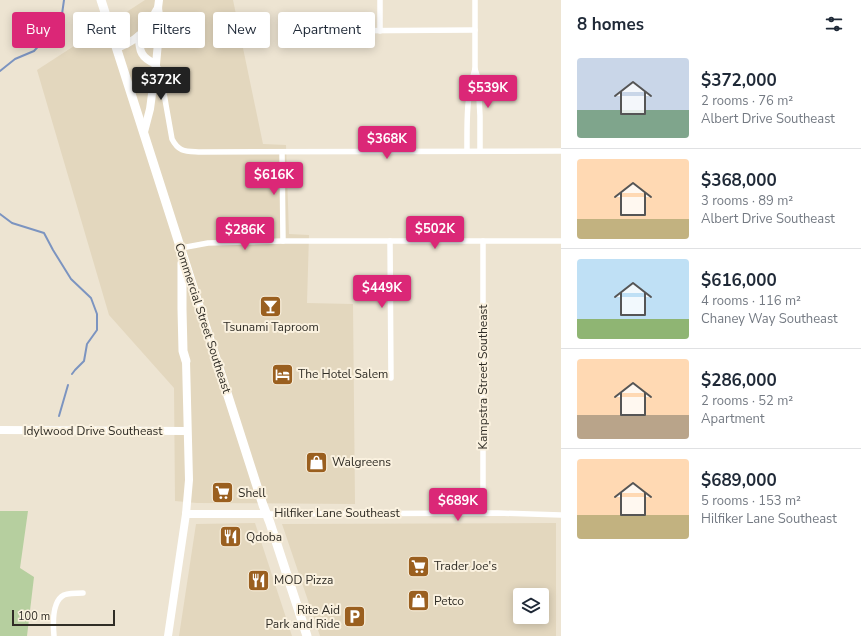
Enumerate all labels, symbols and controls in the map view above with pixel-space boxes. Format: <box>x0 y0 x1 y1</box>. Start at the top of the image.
chip: Buy <box>12 12 65 48</box>
chip: Rent <box>73 12 130 48</box>
chip: Filters <box>138 12 205 48</box>
chip: New <box>213 12 270 48</box>
chip: Apartment <box>278 12 375 48</box>
text: 8 homes <box>577 13 644 36</box>
icon: filters <box>823 13 845 35</box>
pin: $372K <box>133 67 189 101</box>
text: $372,000 <box>701 69 777 92</box>
text: $372K <box>141 71 181 89</box>
icon: home <box>609 74 657 122</box>
pin: $539K <box>460 75 516 109</box>
text: $539K <box>468 79 508 97</box>
text: 2 rooms · 76 m² <box>701 92 793 110</box>
text: Albert Drive Southeast <box>701 110 835 128</box>
pin: $368K <box>359 126 415 160</box>
text: $368K <box>367 130 407 148</box>
pin: $616K <box>246 162 302 196</box>
text: $616K <box>254 166 294 184</box>
text: $368,000 <box>701 169 777 192</box>
icon: home <box>609 175 657 223</box>
text: 3 rooms · 89 m² <box>701 192 793 210</box>
text: Albert Drive Southeast <box>701 210 835 228</box>
pin: $502K <box>407 216 463 250</box>
pin: $286K <box>217 217 273 251</box>
text: $502K <box>415 220 455 238</box>
text: $286K <box>225 221 265 239</box>
street label: Commercial Street Southeast <box>171 241 235 396</box>
text: $616,000 <box>701 269 777 292</box>
pin: $449K <box>354 275 410 309</box>
icon: home <box>609 275 657 323</box>
text: $449K <box>362 279 402 297</box>
text: 4 rooms · 116 m² <box>701 292 801 310</box>
bar icon: Tsunami Taproom <box>258 293 284 319</box>
street label: Kampstra Street Southeast <box>475 304 491 450</box>
text: Chaney Way Southeast <box>701 310 838 328</box>
place label: Tsunami Taproom <box>223 319 319 335</box>
hotel icon: The Hotel Salem <box>269 361 295 387</box>
place label: The Hotel Salem <box>298 366 388 382</box>
text: $286,000 <box>701 369 777 392</box>
icon: home <box>609 375 657 423</box>
text: 2 rooms · 52 m² <box>701 392 793 410</box>
text: Apartment <box>701 410 764 428</box>
street label: Idylwood Drive Southeast <box>23 423 163 439</box>
shop icon: Walgreens <box>304 449 330 475</box>
place label: Walgreens <box>332 454 391 470</box>
text: $689,000 <box>701 469 777 492</box>
icon: home <box>609 475 657 523</box>
supermarket icon: Shell <box>209 480 235 506</box>
place label: Shell <box>238 485 266 501</box>
pin: $689K <box>430 488 486 522</box>
text: $689K <box>438 492 478 510</box>
text: 5 rooms · 153 m² <box>701 492 801 510</box>
street label: Hilfiker Lane Southeast <box>274 505 400 521</box>
text: Hilfiker Lane Southeast <box>701 510 837 528</box>
restaurant icon: Qdoba <box>217 524 243 550</box>
place label: Qdoba <box>246 529 282 545</box>
supermarket icon: Trader Joe's <box>405 553 431 579</box>
place label: Trader Joe's <box>434 558 497 574</box>
restaurant icon: MOD Pizza <box>245 567 271 593</box>
place label: MOD Pizza <box>274 572 333 588</box>
shop icon: Petco <box>405 588 431 614</box>
map controls <box>513 588 549 624</box>
button: layers <box>513 588 549 624</box>
place label: Petco <box>434 593 464 609</box>
place label: Rite Aid Park and Ride <box>266 602 340 632</box>
parking icon: Rite Aid Park and Ride <box>342 604 368 630</box>
scale bar <box>12 608 115 627</box>
text: 100 m <box>18 609 50 624</box>

